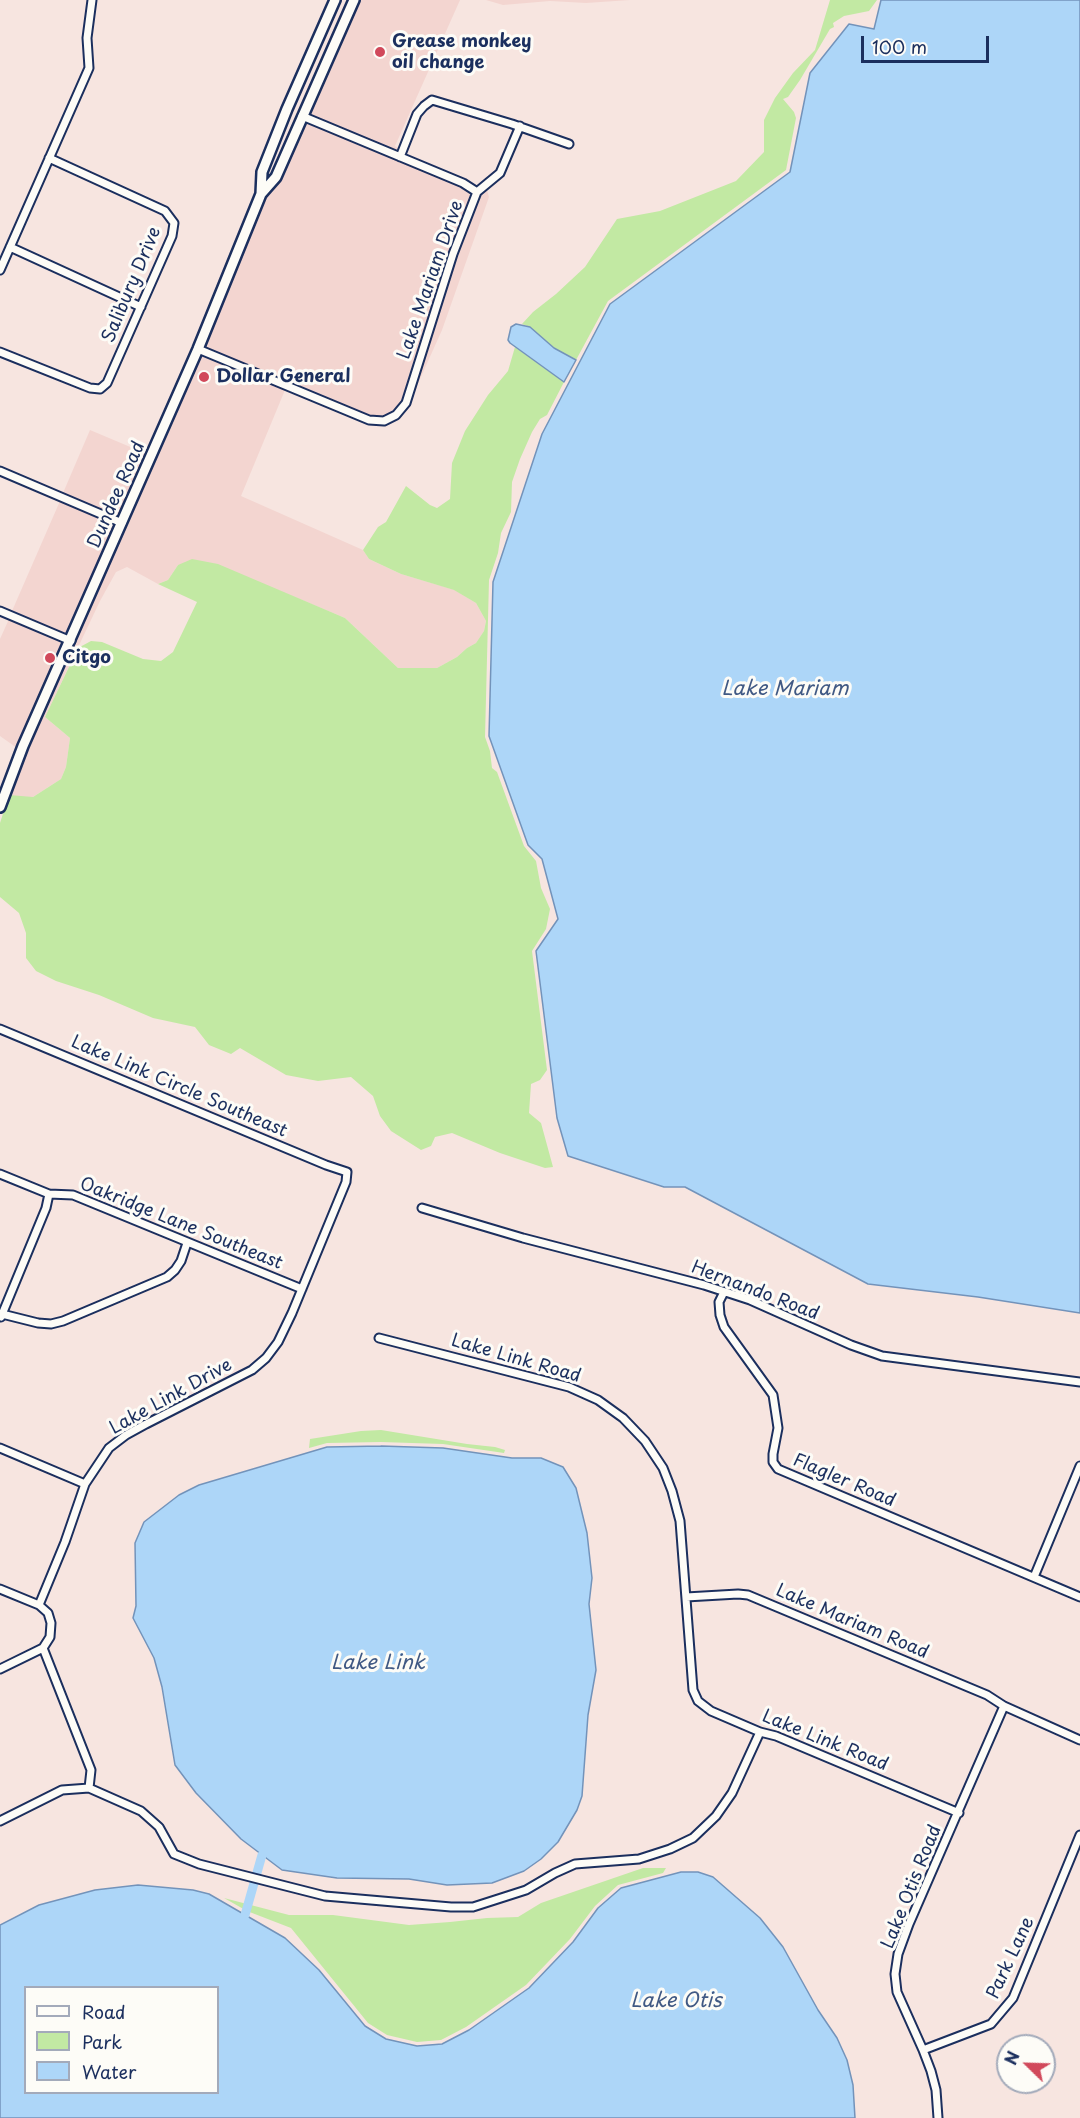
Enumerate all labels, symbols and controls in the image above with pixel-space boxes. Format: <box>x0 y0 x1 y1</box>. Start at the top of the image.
scale bar <box>864 24 992 62</box>
place label: Grease monkey oil change <box>392 31 531 74</box>
text: 100 m <box>872 33 927 60</box>
marker: Grease monkey oil change <box>373 45 387 59</box>
street label: Lake Mariam Drive <box>394 198 468 362</box>
street label: Salibury Drive <box>98 224 166 346</box>
place label: Dollar General <box>216 366 350 388</box>
marker: Dollar General <box>197 370 211 384</box>
street label: Dundee Road <box>84 438 150 552</box>
place label: Citgo <box>62 647 111 669</box>
marker: Citgo <box>43 651 57 665</box>
water label: Lake Mariam <box>721 677 849 701</box>
street label: Lake Link Circle Southeast <box>68 1032 290 1142</box>
street label: Oakridge Lane Southeast <box>76 1173 286 1275</box>
street label: Hernando Road <box>688 1257 822 1325</box>
street label: Lake Link Road <box>449 1330 583 1388</box>
street label: Lake Link Drive <box>106 1354 236 1440</box>
street label: Flagler Road <box>789 1450 899 1512</box>
street label: Lake Mariam Road <box>772 1580 932 1664</box>
water label: Lake Link <box>331 1651 425 1675</box>
street label: Lake Link Road <box>759 1706 891 1776</box>
street label: Lake Otis Road <box>877 1822 947 1952</box>
street label: Park Lane <box>983 1914 1039 2002</box>
legend <box>24 1986 219 2094</box>
water label: Lake Otis <box>631 1989 721 2013</box>
text: Road <box>82 1998 126 2025</box>
text: Park <box>82 2028 122 2055</box>
north arrow <box>996 2034 1056 2094</box>
text: N <box>998 2047 1025 2068</box>
text: Water <box>82 2058 136 2085</box>

